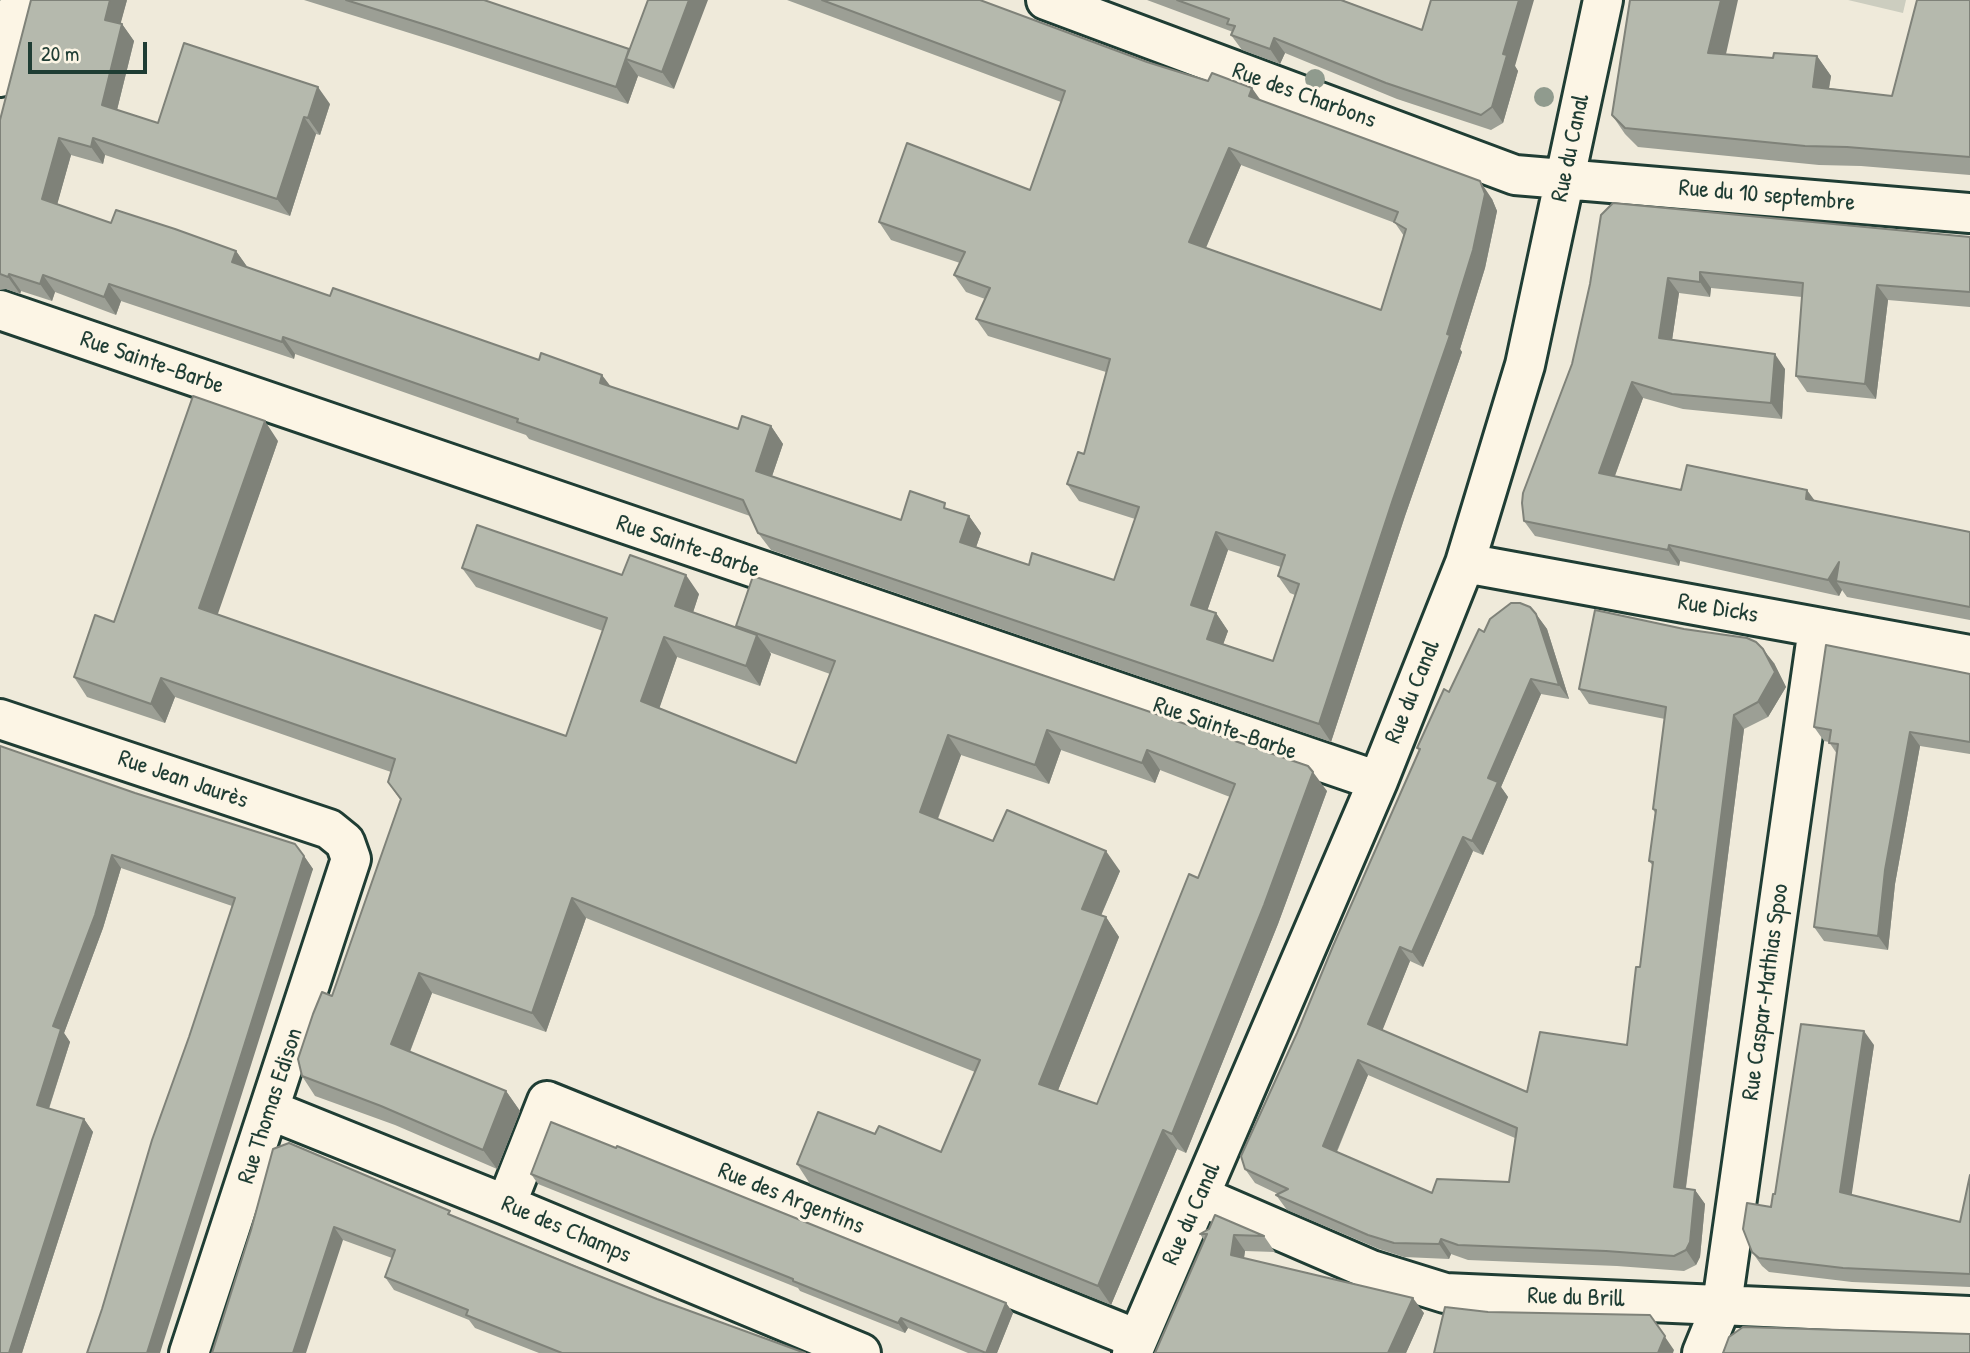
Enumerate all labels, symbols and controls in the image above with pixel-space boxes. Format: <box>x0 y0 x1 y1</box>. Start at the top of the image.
scale bar <box>32 28 150 72</box>
text: 20 m <box>41 39 79 68</box>
street label: Rue des Charbons <box>1228 57 1380 135</box>
street label: Rue du Canal <box>1546 92 1596 204</box>
street label: Rue du 10 septembre <box>1678 174 1856 218</box>
street label: Rue Sainte-Barbe <box>76 325 228 401</box>
street label: Rue Sainte-Barbe <box>612 509 764 585</box>
street label: Rue Dicks <box>1676 588 1760 630</box>
street label: Rue du Canal <box>1379 636 1447 748</box>
street label: Rue Sainte-Barbe <box>1149 691 1301 767</box>
street label: Rue Jean Jaurès <box>114 744 252 816</box>
street label: Rue Caspar-Mathias Spoo <box>1737 882 1795 1102</box>
street label: Rue Thomas Edison <box>232 1024 310 1188</box>
street label: Rue des Argentins <box>714 1157 868 1241</box>
street label: Rue du Canal <box>1157 1158 1227 1270</box>
street label: Rue des Champs <box>497 1190 635 1270</box>
street label: Rue du Brill <box>1527 1282 1625 1314</box>

